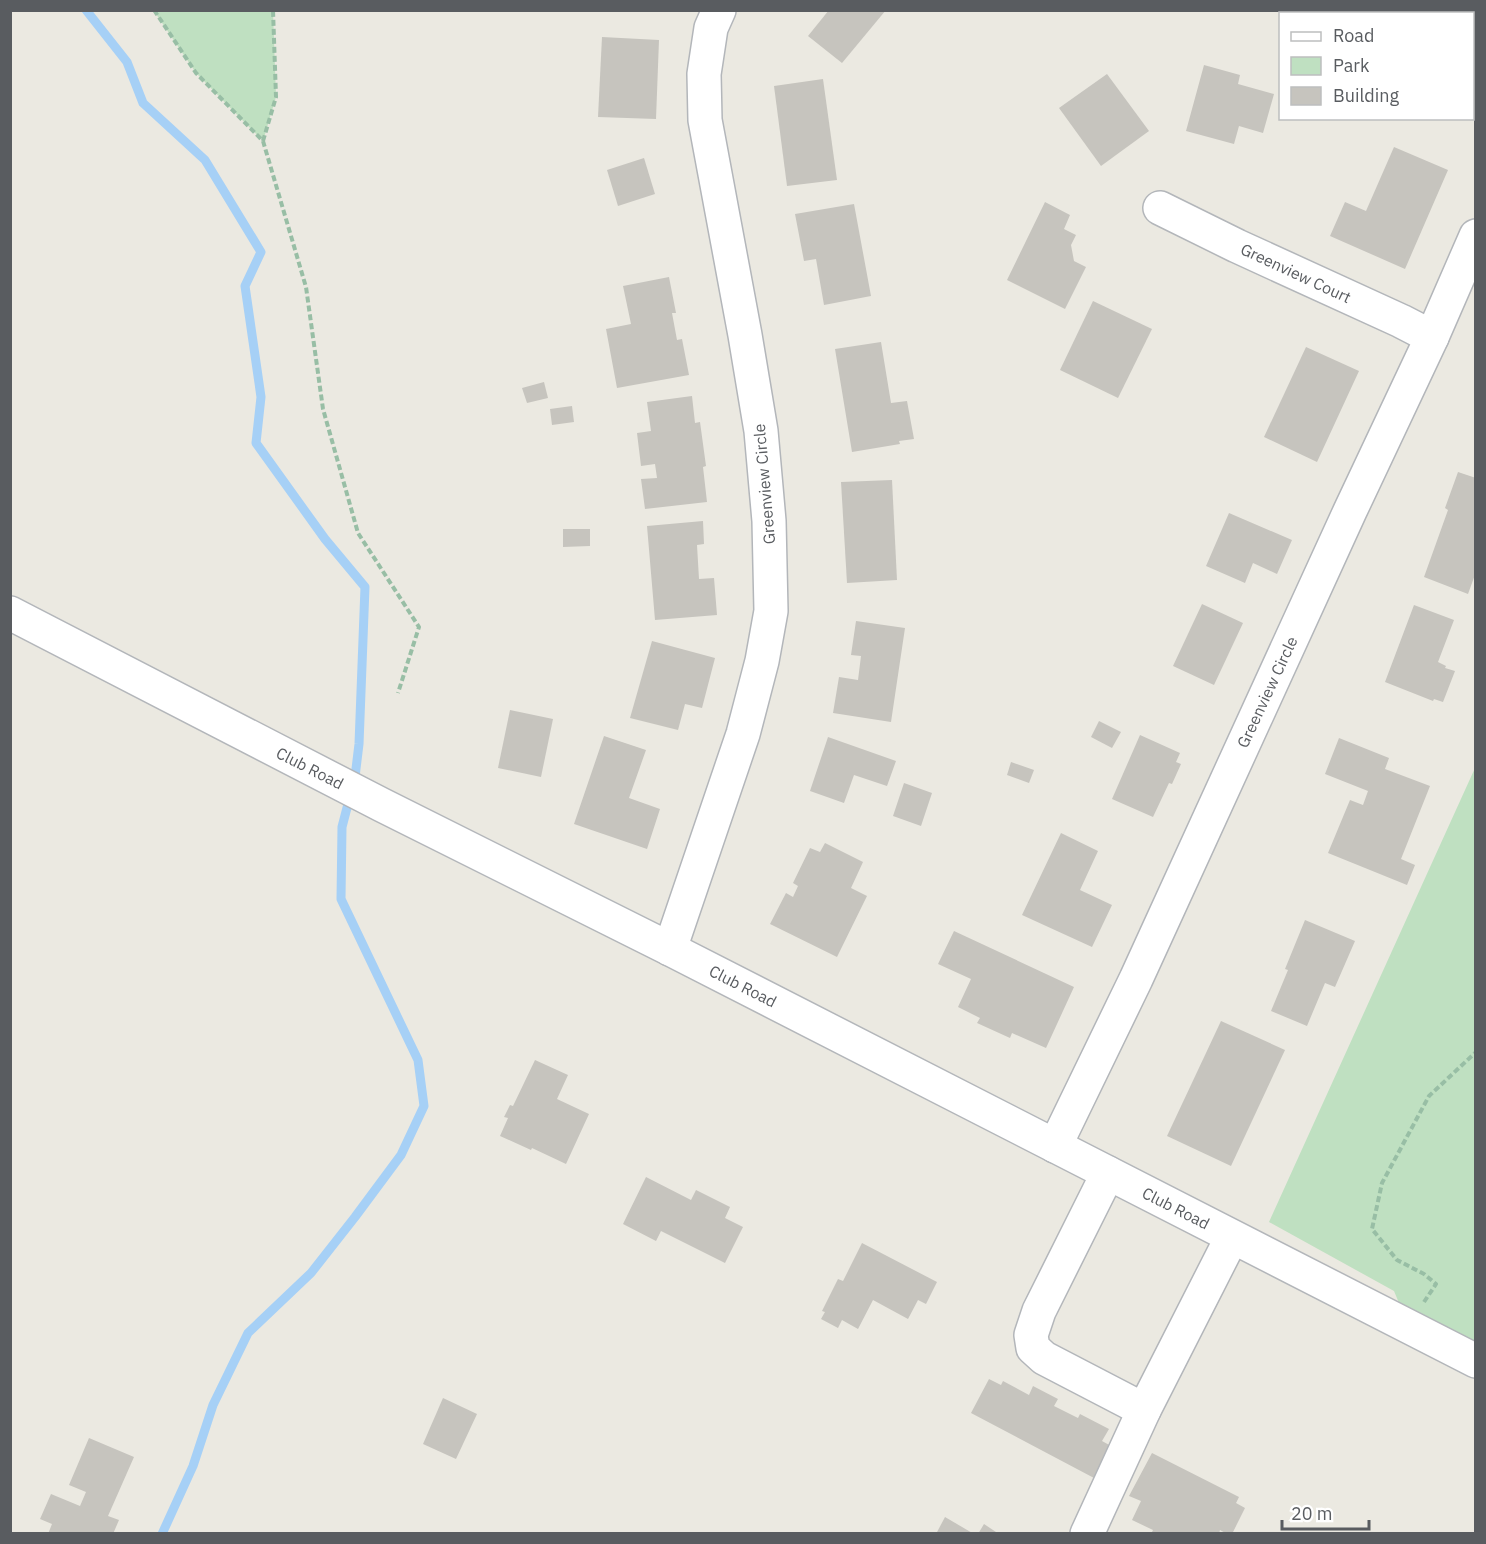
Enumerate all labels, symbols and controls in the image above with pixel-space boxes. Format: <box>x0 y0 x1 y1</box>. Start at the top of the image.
legend <box>1279 12 1474 120</box>
text: Road <box>1333 24 1374 47</box>
text: Park <box>1333 54 1370 77</box>
text: Building <box>1333 84 1400 107</box>
street label: Greenview Court <box>1238 239 1354 307</box>
street label: Greenview Circle <box>749 423 779 545</box>
street label: Greenview Circle <box>1232 633 1302 751</box>
street label: Club Road <box>273 742 347 794</box>
street label: Club Road <box>706 960 780 1012</box>
street label: Club Road <box>1139 1182 1213 1234</box>
scale bar <box>1282 1493 1369 1531</box>
text: 20 m <box>1291 1502 1333 1525</box>

